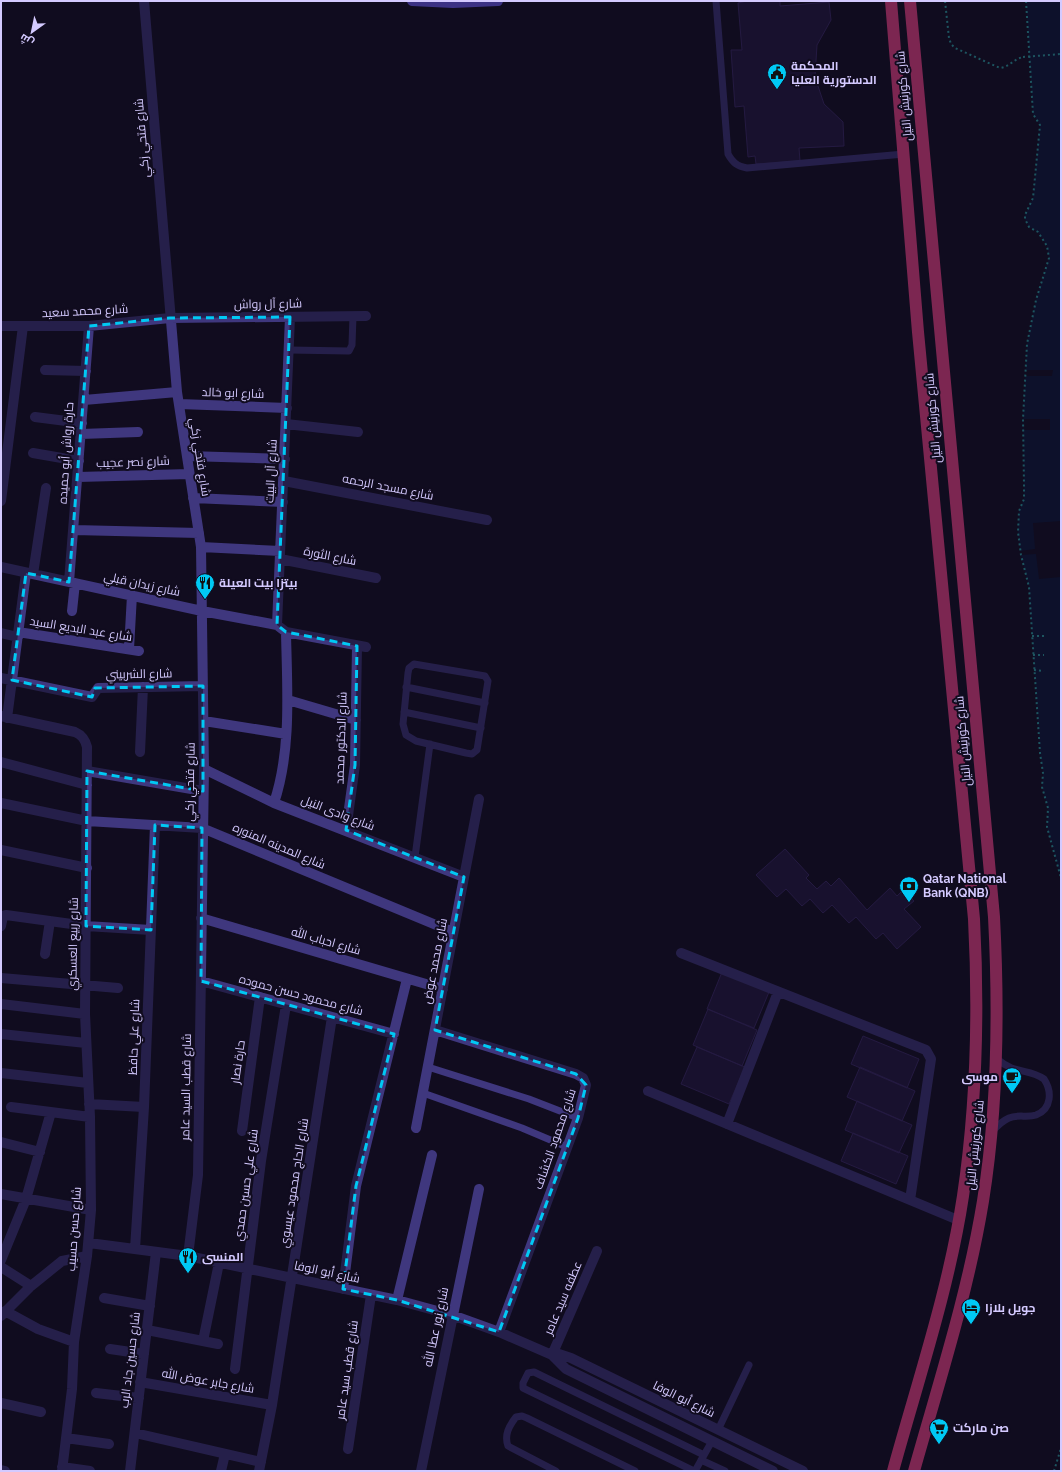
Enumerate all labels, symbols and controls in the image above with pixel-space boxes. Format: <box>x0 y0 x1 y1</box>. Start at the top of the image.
north arrow <box>12 12 52 52</box>
text: ش <box>17 31 36 49</box>
street label: شارع كورنيش النيل <box>893 50 916 142</box>
place label: المحكمة الدستورية العليا <box>791 59 877 88</box>
public building icon: المحكمة الدستورية العليا <box>766 62 788 90</box>
street label: شارع فتحي زكي <box>132 98 155 178</box>
street label: شارع آل رواش <box>234 296 302 313</box>
street label: شارع محمد سعيد <box>42 302 129 321</box>
street label: شارع كورنيش النيل <box>922 372 945 464</box>
street label: شارع ابو خالد <box>201 385 265 402</box>
street label: حارة رواش أبو حميده <box>54 402 77 504</box>
street label: شارع فتحي زكي <box>184 417 213 498</box>
street label: شارع آل البيت <box>262 439 281 503</box>
street label: شارع نصر عجيب <box>96 454 170 471</box>
street label: شارع مسجد الرحمه <box>341 471 435 504</box>
street label: شارع الثورة <box>302 544 358 569</box>
street label: شارع زيدان قبلي <box>102 569 182 602</box>
restaurant icon: بيتزا بيت العيلة <box>194 572 216 600</box>
place label: بيتزا بيت العيلة <box>219 576 298 591</box>
street label: شارع عبد البديع السيد <box>29 614 133 645</box>
street label: شارع الشربيني <box>106 666 173 685</box>
street label: شارع الدكتور محمد <box>332 691 351 785</box>
street label: شارع كورنيش النيل <box>952 695 975 787</box>
street label: شارع فتحي زكي <box>182 742 201 822</box>
street label: شارع وادى النيل <box>299 793 377 834</box>
street label: شارع المدينه المنوره <box>230 820 328 873</box>
place label: Qatar National Bank (QNB) <box>923 872 1007 900</box>
bank icon: Qatar National Bank (QNB) <box>898 875 920 903</box>
street label: شارع ربيع العسكري <box>65 897 84 991</box>
street label: شارع محمد عوض <box>420 917 451 1005</box>
street label: شارع احباب الله <box>289 923 363 959</box>
street label: شارع محمود حسن حموده <box>237 972 365 1019</box>
street label: شارع علي حافظ <box>126 999 145 1075</box>
street label: شارع قطب السيد عامر <box>178 1033 195 1142</box>
street label: حارة نصار <box>228 1039 248 1086</box>
cafe icon: موسى <box>1001 1066 1023 1094</box>
place label: موسى <box>962 1070 998 1085</box>
street label: شارع محمود الكشاف <box>531 1087 580 1192</box>
street label: شارع كورنيش النيل <box>963 1099 988 1191</box>
street label: شارع الحاج محمود عيسوي <box>277 1117 314 1249</box>
street label: شارع علي حسين حمدي <box>231 1128 264 1242</box>
street label: شارع حسن حسيب <box>64 1186 85 1272</box>
restaurant icon: المنسى <box>177 1246 199 1274</box>
place label: المنسى <box>202 1250 244 1265</box>
street label: شارع أبو الوفا <box>293 1257 362 1287</box>
street label: عطفه سيد عامر <box>541 1259 585 1338</box>
street label: شارع نور عطا الله <box>420 1286 452 1368</box>
hotel icon: جويل بلازا <box>960 1297 982 1325</box>
place label: جويل بلازا <box>985 1301 1036 1316</box>
street label: شارع حسين جاد الرب <box>117 1311 144 1409</box>
street label: شارع قطب سيد عامر <box>333 1319 362 1422</box>
street label: شارع جابر عوض الله <box>161 1365 256 1397</box>
street label: شارع أبو الوفا <box>650 1377 718 1421</box>
supermarket icon: صن ماركت <box>928 1417 950 1445</box>
place label: صن ماركت <box>953 1421 1009 1436</box>

